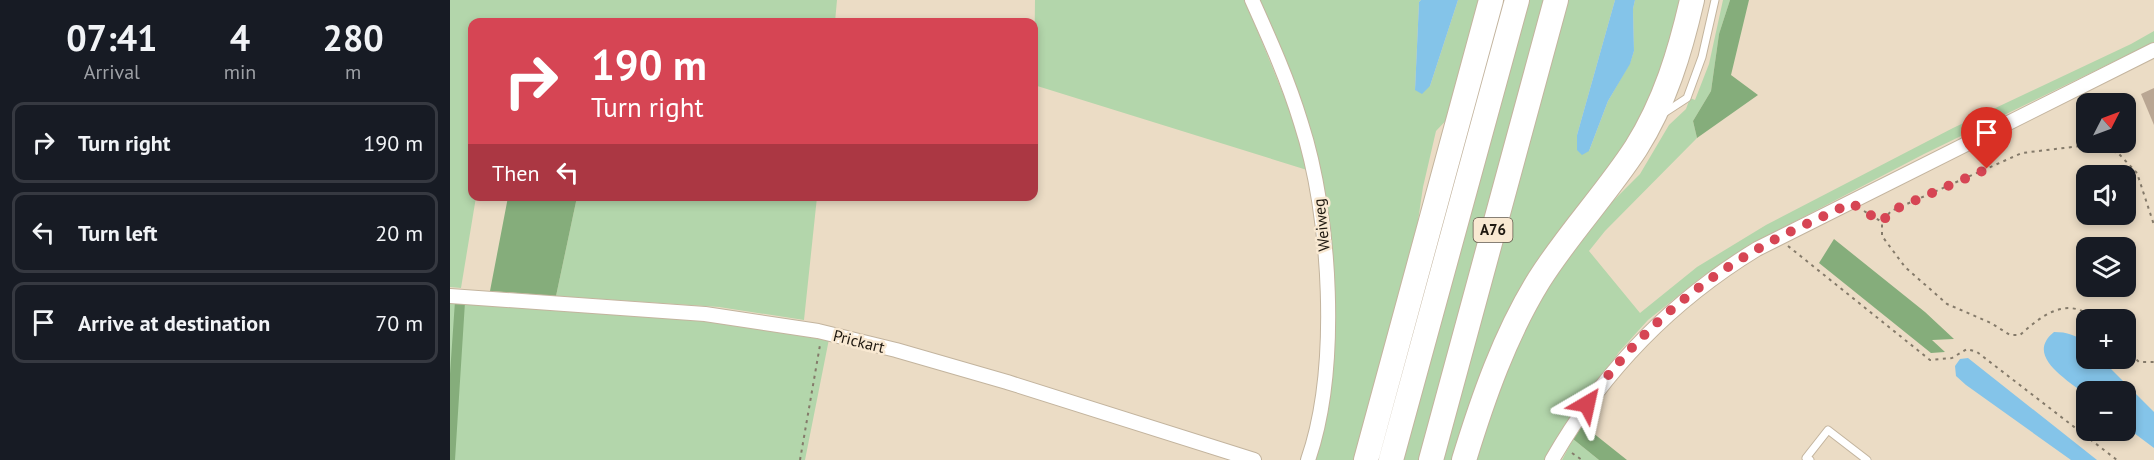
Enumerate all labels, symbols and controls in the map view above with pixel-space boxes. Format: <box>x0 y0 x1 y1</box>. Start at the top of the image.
text: 07:41 <box>66 14 158 61</box>
text: 4 <box>230 14 250 61</box>
text: 280 <box>323 14 384 61</box>
text: 190 m <box>591 37 707 92</box>
icon: right <box>492 42 570 120</box>
text: Arrival <box>84 59 140 85</box>
text: min <box>224 59 256 85</box>
text: m <box>345 59 361 85</box>
text: Turn right <box>591 90 704 124</box>
north arrow <box>2076 93 2136 153</box>
map controls <box>2076 93 2136 441</box>
pin <box>1961 107 2012 169</box>
icon: arrive <box>1970 116 2003 149</box>
icon: right <box>27 126 60 159</box>
text: Turn right <box>78 129 170 157</box>
text: 190 m <box>363 129 423 157</box>
icon: left <box>551 156 584 189</box>
text: Then <box>492 159 539 187</box>
button: sound <box>2076 165 2136 225</box>
street label: Weiweg <box>1308 198 1334 252</box>
icon: left <box>27 216 60 249</box>
road number: A76 <box>1474 218 1512 242</box>
text: Turn left <box>78 219 158 247</box>
text: 20 m <box>375 219 423 247</box>
button: layers <box>2076 237 2136 297</box>
icon: arrive <box>27 306 60 339</box>
text: Arrive at destination <box>78 309 270 337</box>
text: 70 m <box>375 309 423 337</box>
button: + <box>2076 309 2136 369</box>
street label: Prickart <box>831 325 887 357</box>
position arrow <box>1555 372 1619 436</box>
button: − <box>2076 381 2136 441</box>

